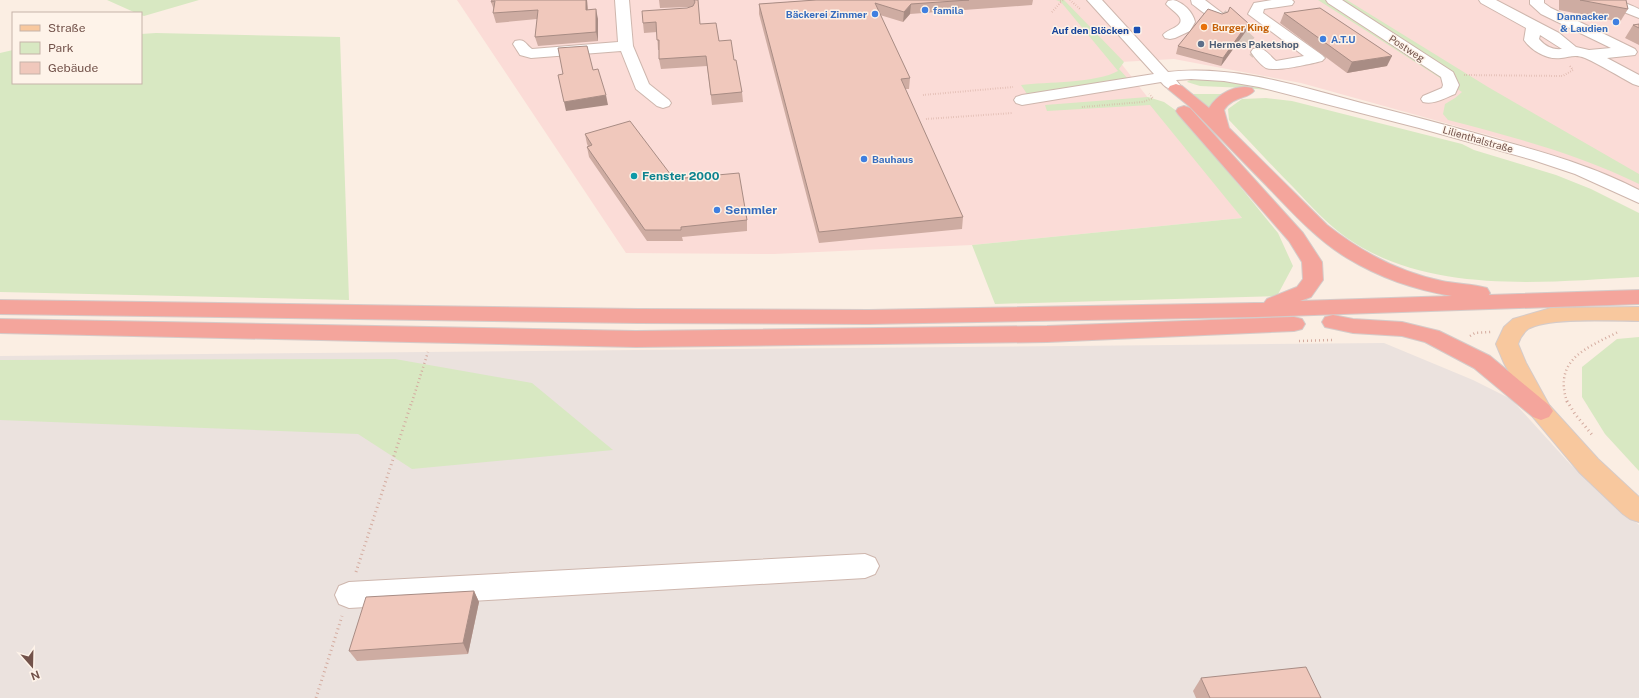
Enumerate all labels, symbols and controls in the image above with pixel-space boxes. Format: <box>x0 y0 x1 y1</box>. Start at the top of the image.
place label: famila <box>933 4 964 16</box>
marker: famila <box>920 5 930 15</box>
place label: Bäckerei Zimmer <box>786 8 867 20</box>
marker: Bäckerei Zimmer <box>870 9 880 19</box>
place label: Dannacker & Laudien <box>1557 10 1608 34</box>
legend <box>12 12 142 84</box>
marker: Dannacker & Laudien <box>1611 17 1621 27</box>
text: Straße <box>48 21 86 35</box>
place label: Burger King <box>1212 21 1270 33</box>
marker: Burger King <box>1199 22 1209 32</box>
place label: Auf den Blöcken <box>1051 24 1129 36</box>
marker: Auf den Blöcken <box>1132 25 1142 35</box>
street label: Postweg <box>1387 32 1427 64</box>
place label: A.T.U <box>1331 33 1355 45</box>
marker: A.T.U <box>1318 34 1328 44</box>
place label: Hermes Paketshop <box>1209 38 1299 50</box>
marker: Hermes Paketshop <box>1196 39 1206 49</box>
text: Park <box>48 41 74 55</box>
text: Gebäude <box>48 61 98 75</box>
street label: Lilienthalstraße <box>1441 123 1515 155</box>
place label: Bauhaus <box>872 153 913 165</box>
marker: Bauhaus <box>859 154 869 164</box>
place label: Fenster 2000 <box>642 169 720 183</box>
marker: Fenster 2000 <box>629 171 639 181</box>
place label: Semmler <box>725 203 777 217</box>
marker: Semmler <box>712 205 722 215</box>
north arrow <box>12 646 52 686</box>
text: N <box>29 668 42 683</box>

